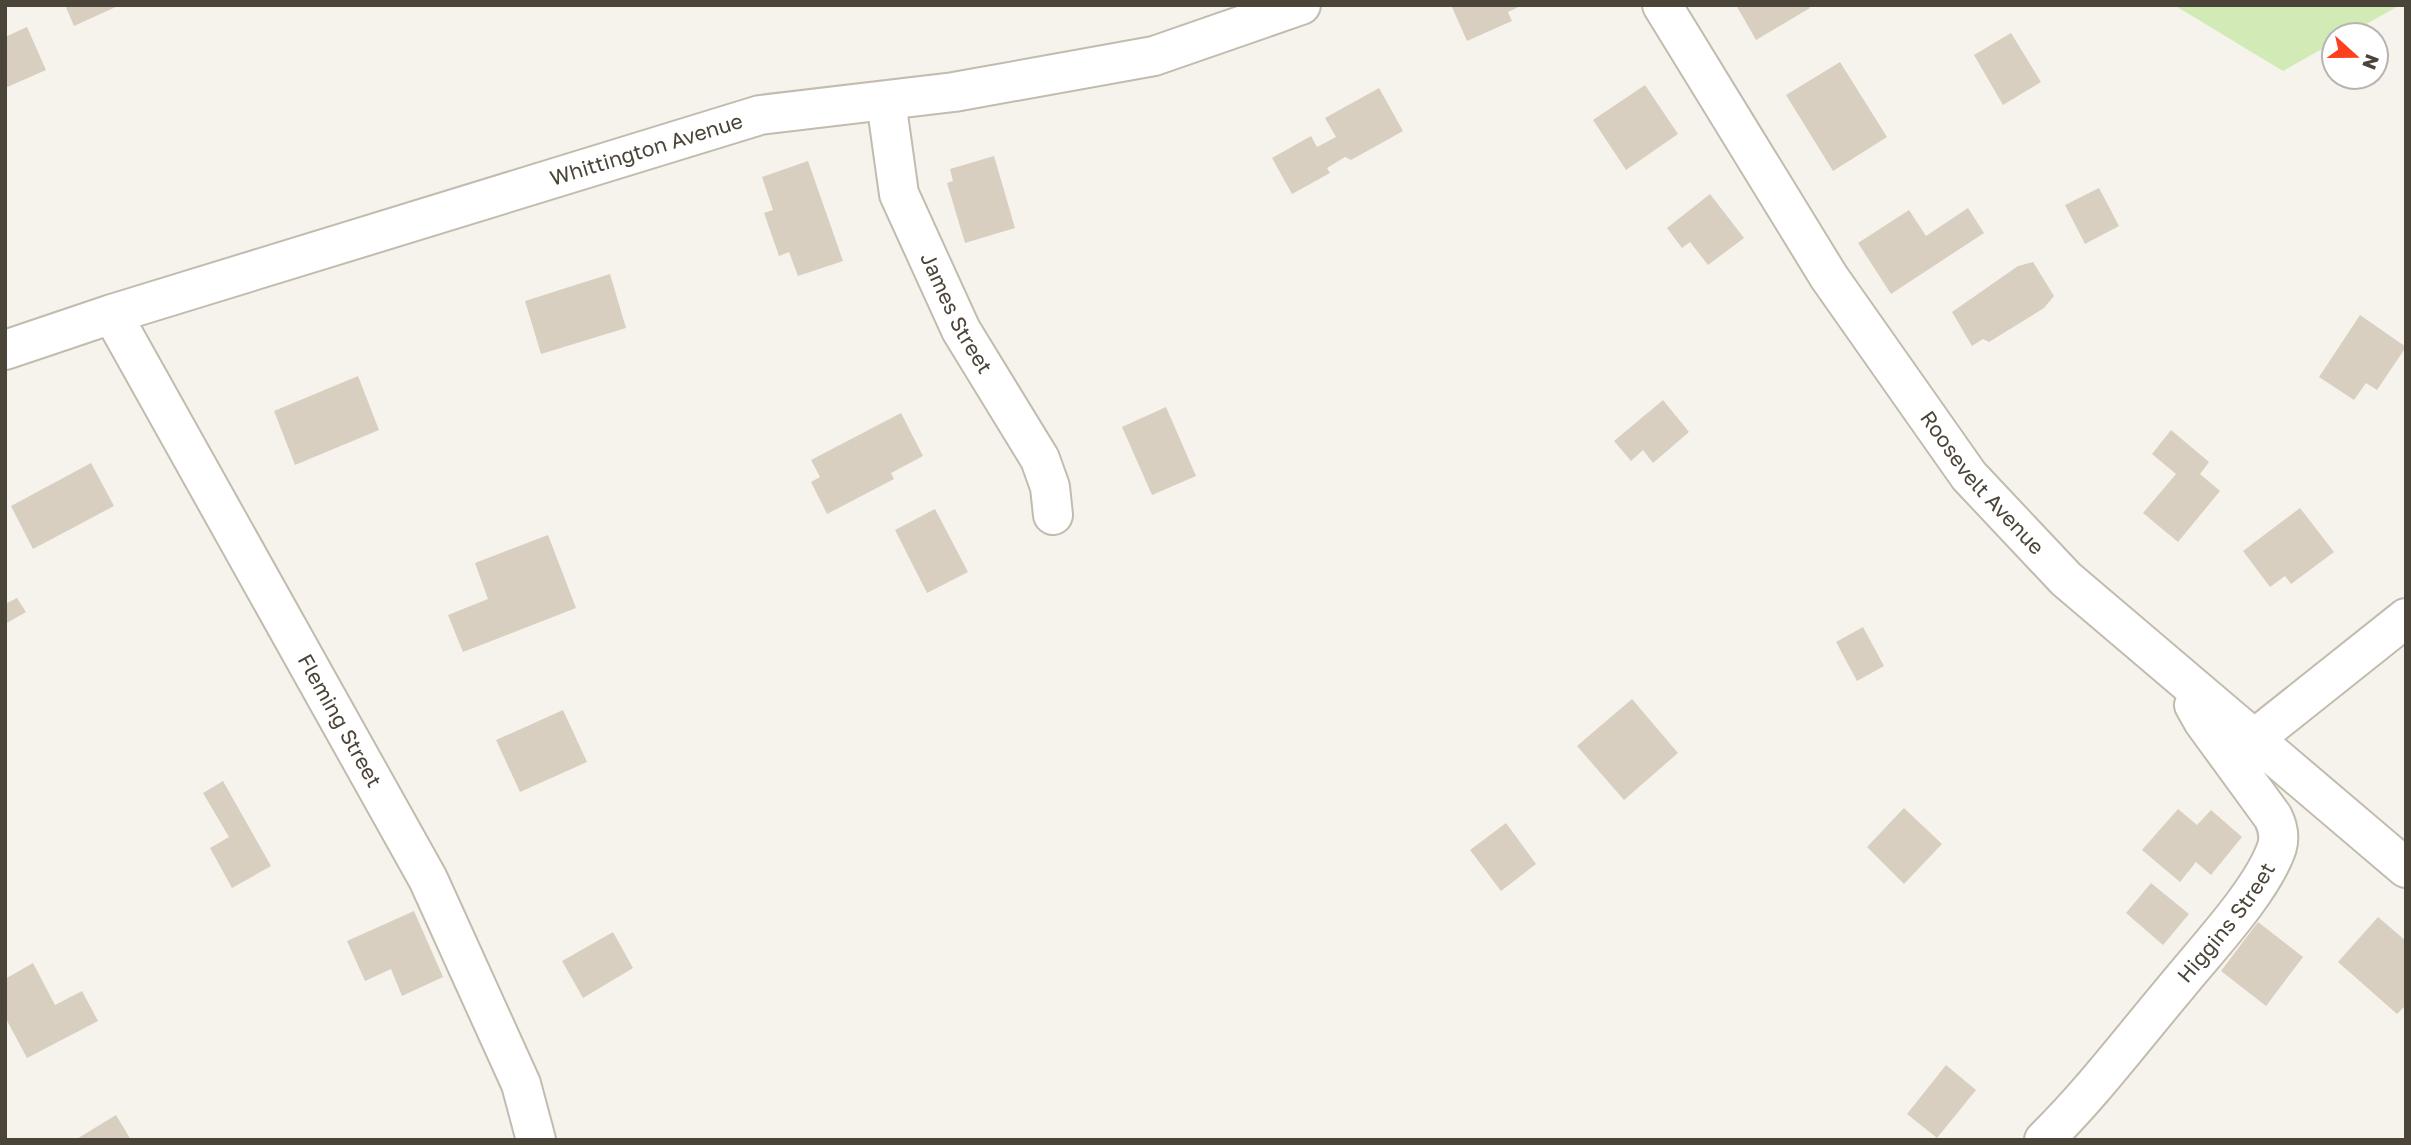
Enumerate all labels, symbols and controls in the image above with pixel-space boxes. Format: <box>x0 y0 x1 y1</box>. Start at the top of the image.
north arrow <box>2320 21 2390 91</box>
text: N <box>2358 51 2385 73</box>
street label: Whittington Avenue <box>547 107 746 191</box>
street label: James Street <box>915 248 999 378</box>
street label: Roosevelt Avenue <box>1915 405 2050 560</box>
street label: Fleming Street <box>293 649 388 791</box>
street label: Higgins Street <box>2171 858 2280 988</box>

